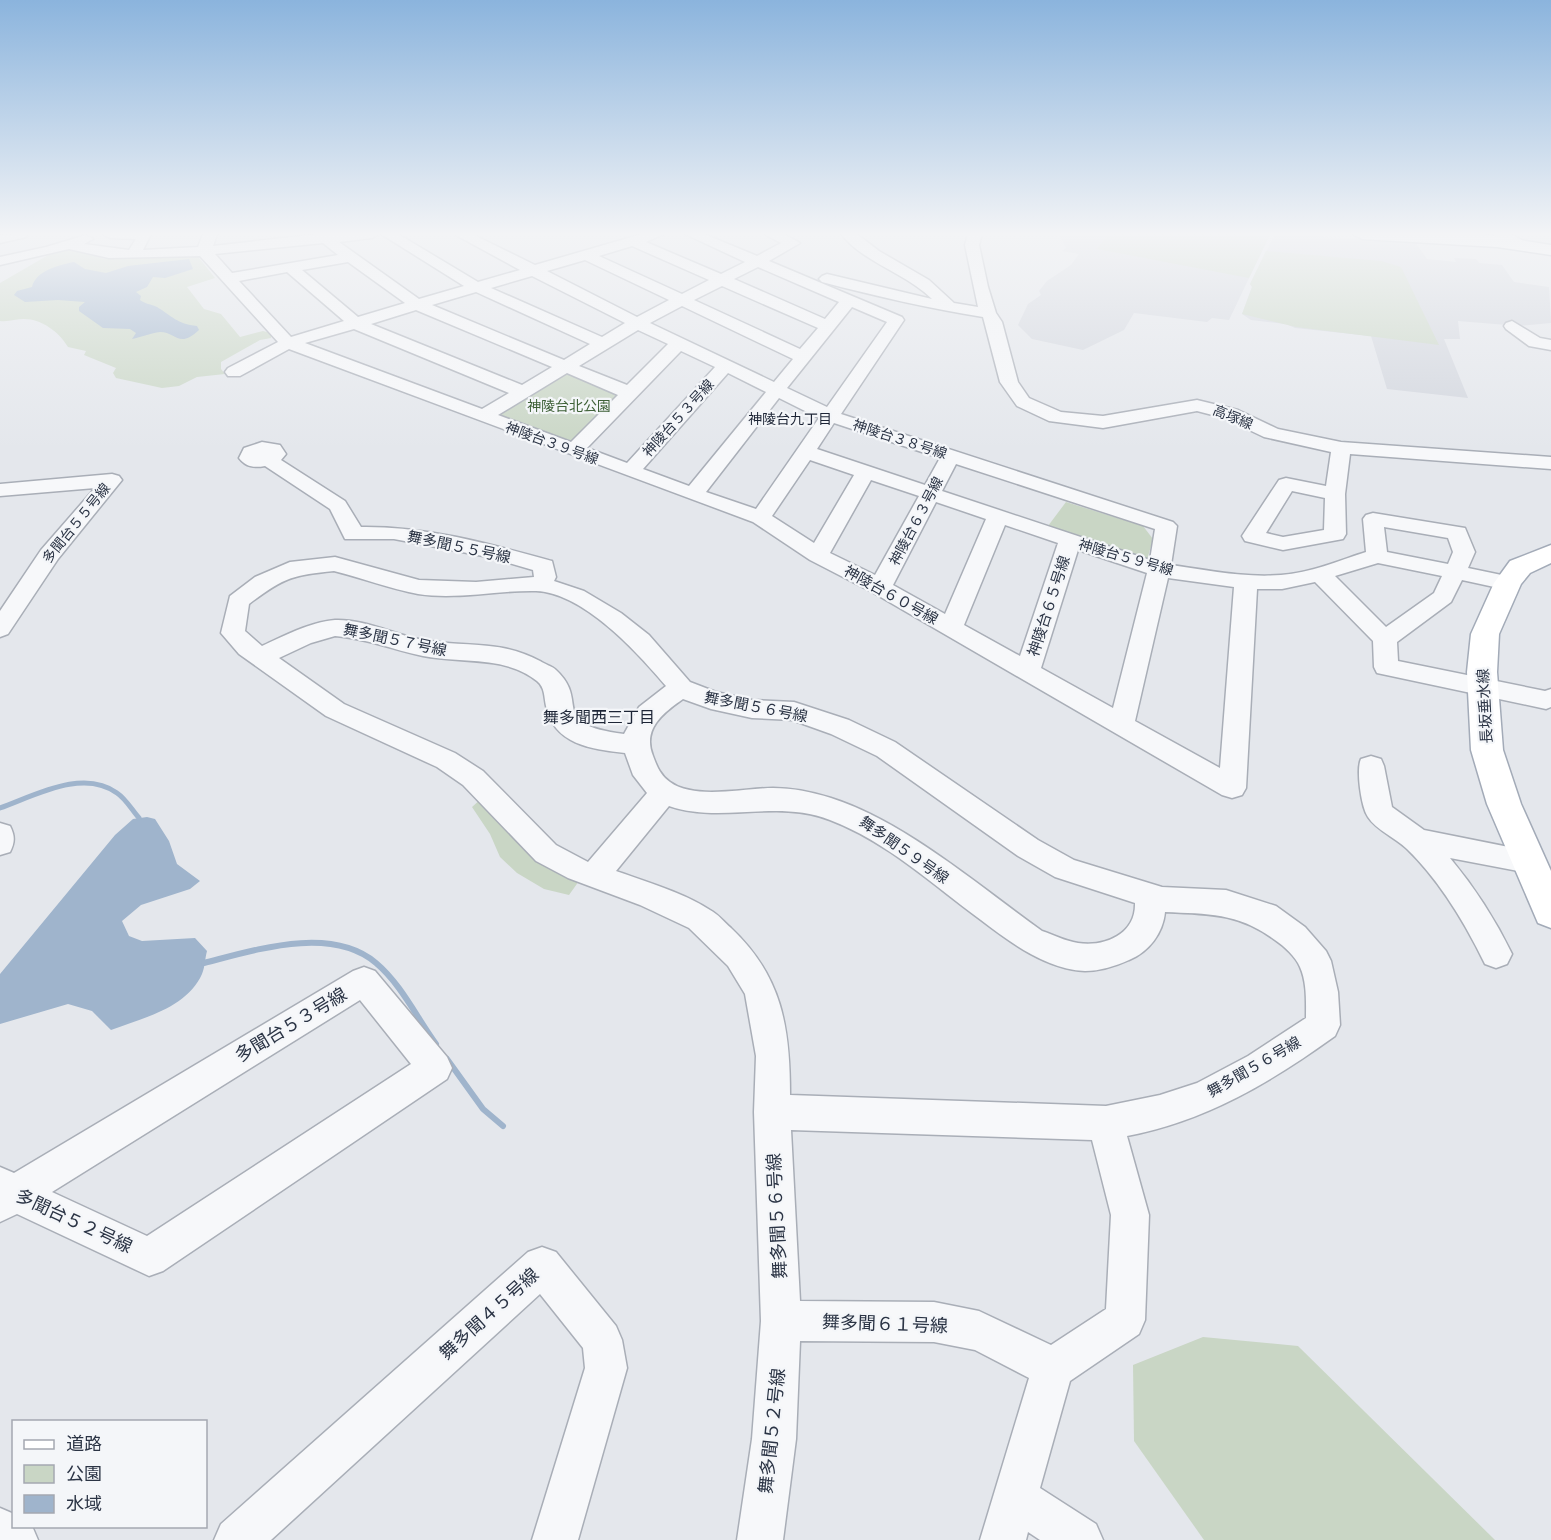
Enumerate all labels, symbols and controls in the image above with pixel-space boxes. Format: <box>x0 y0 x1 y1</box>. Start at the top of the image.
street label: 神陵台５３号線 <box>639 376 717 460</box>
park label: 神陵台北公園 <box>527 397 611 415</box>
street label: 高塚線 <box>1210 401 1256 433</box>
district label: 神陵台九丁目 <box>748 410 832 428</box>
street label: 神陵台３８号線 <box>851 415 949 463</box>
street label: 神陵台３９号線 <box>503 418 601 468</box>
street label: 神陵台６３号線 <box>885 474 947 568</box>
street label: 多聞台５５号線 <box>38 479 114 567</box>
street label: 舞多聞５５号線 <box>406 526 512 567</box>
street label: 神陵台５９号線 <box>1076 535 1176 579</box>
street label: 神陵台６５号線 <box>1023 553 1074 659</box>
street label: 神陵台６０号線 <box>841 561 942 628</box>
street label: 舞多聞５７号線 <box>342 619 448 660</box>
street label: 長坂垂水線 <box>1473 668 1496 744</box>
street label: 舞多聞５６号線 <box>703 687 809 726</box>
district label: 舞多聞西三丁目 <box>543 707 655 727</box>
street label: 舞多聞５９号線 <box>856 812 953 887</box>
street label: 多聞台５３号線 <box>231 982 351 1067</box>
street label: 舞多聞５６号線 <box>1204 1032 1304 1101</box>
street label: 舞多聞５６号線 <box>762 1153 791 1280</box>
street label: 多聞台５２号線 <box>12 1183 136 1258</box>
street label: 舞多聞４５号線 <box>434 1263 543 1364</box>
street label: 舞多聞６１号線 <box>822 1310 948 1337</box>
street label: 舞多聞５２号線 <box>753 1367 790 1495</box>
legend <box>12 1420 207 1528</box>
text: 道路 <box>66 1432 102 1455</box>
text: 公園 <box>66 1462 102 1485</box>
text: 水域 <box>66 1492 102 1515</box>

